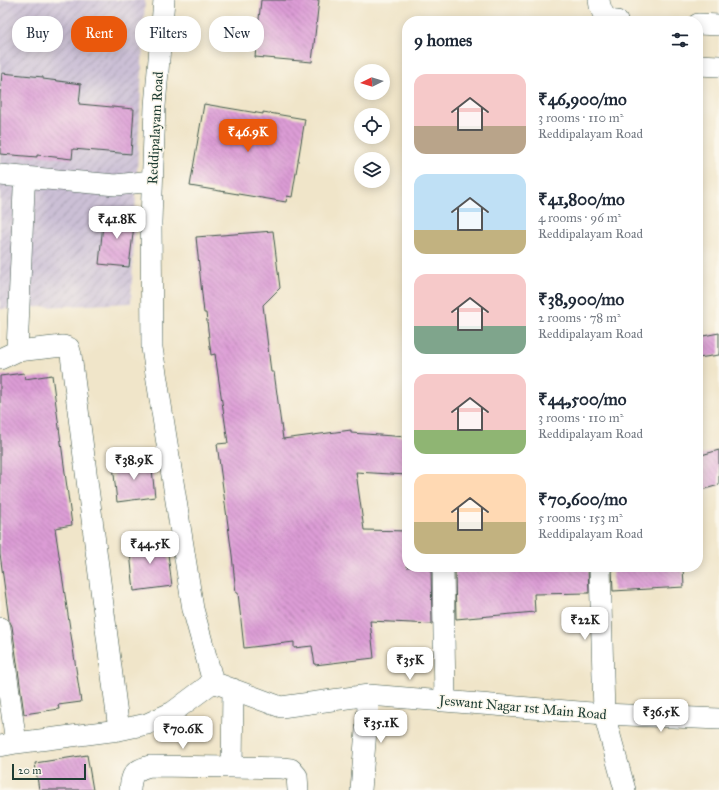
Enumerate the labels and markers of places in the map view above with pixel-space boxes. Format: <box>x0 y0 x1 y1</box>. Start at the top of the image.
pin: ₹46.9K <box>215 119 281 153</box>
pin: ₹41.8K <box>84 206 150 240</box>
pin: ₹38.9K <box>101 447 167 481</box>
pin: ₹44.5K <box>117 531 183 565</box>
pin: ₹22K <box>561 607 609 641</box>
pin: ₹35K <box>386 647 434 681</box>
pin: ₹36.5K <box>628 699 694 733</box>
pin: ₹35.1K <box>348 710 414 744</box>
pin: ₹70.6K <box>150 716 216 750</box>

